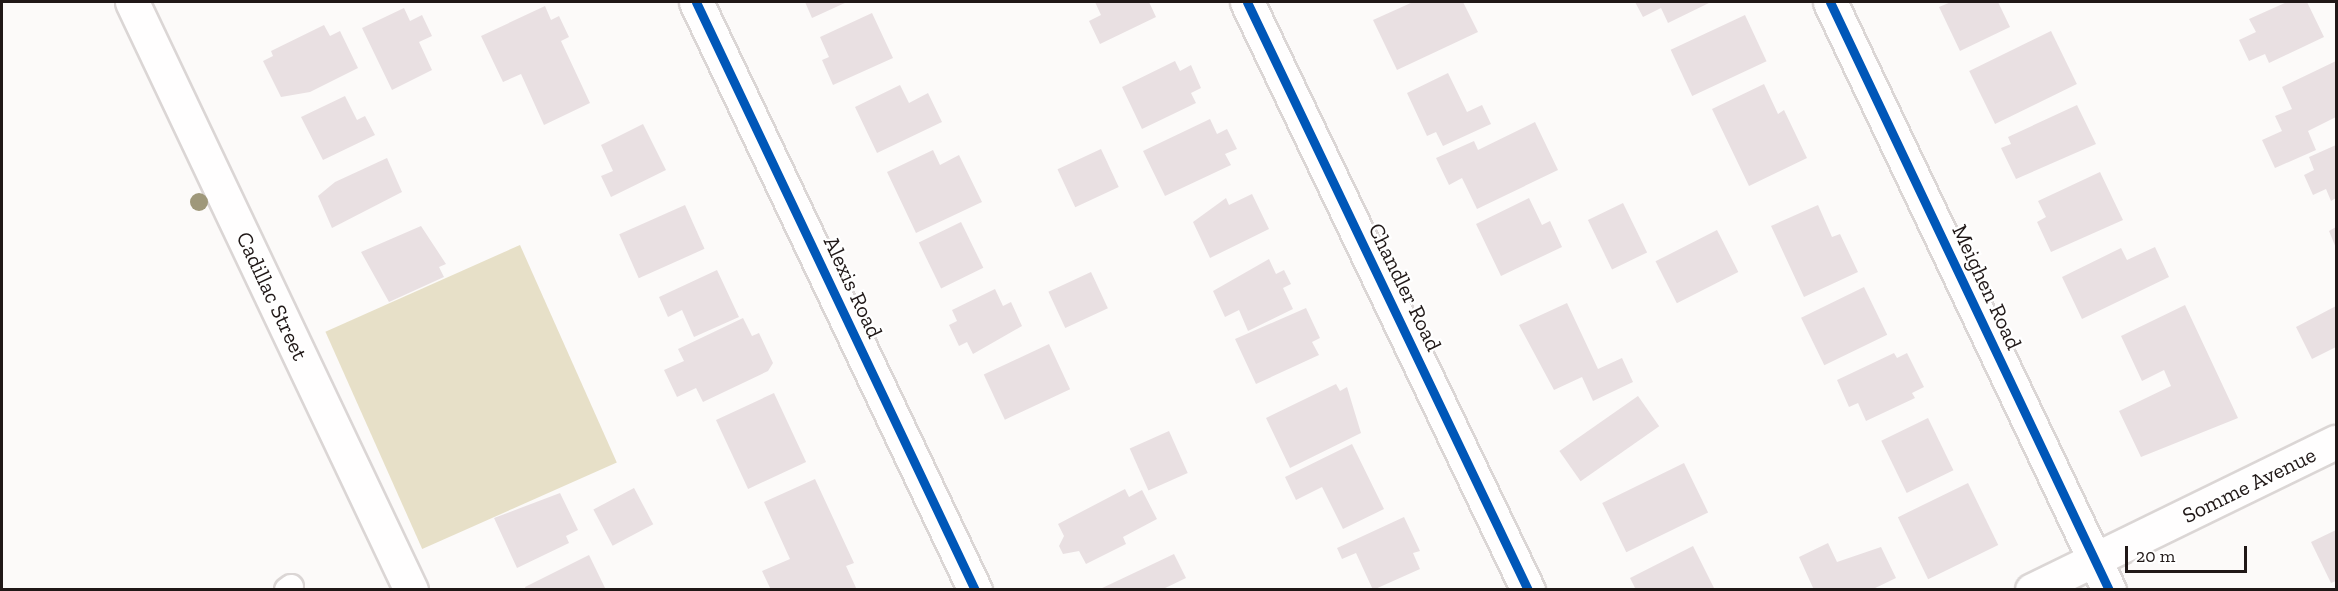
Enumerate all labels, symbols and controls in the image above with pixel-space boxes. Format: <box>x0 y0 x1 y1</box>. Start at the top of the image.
street label: Chandler Road <box>1363 218 1447 356</box>
street label: Meighen Road <box>1947 220 2027 354</box>
street label: Cadillac Street <box>231 228 313 364</box>
street label: Alexis Road <box>818 232 888 342</box>
street label: Somme Avenue <box>2178 441 2320 529</box>
scale bar <box>2128 534 2250 572</box>
text: 20 m <box>2136 545 2175 567</box>

